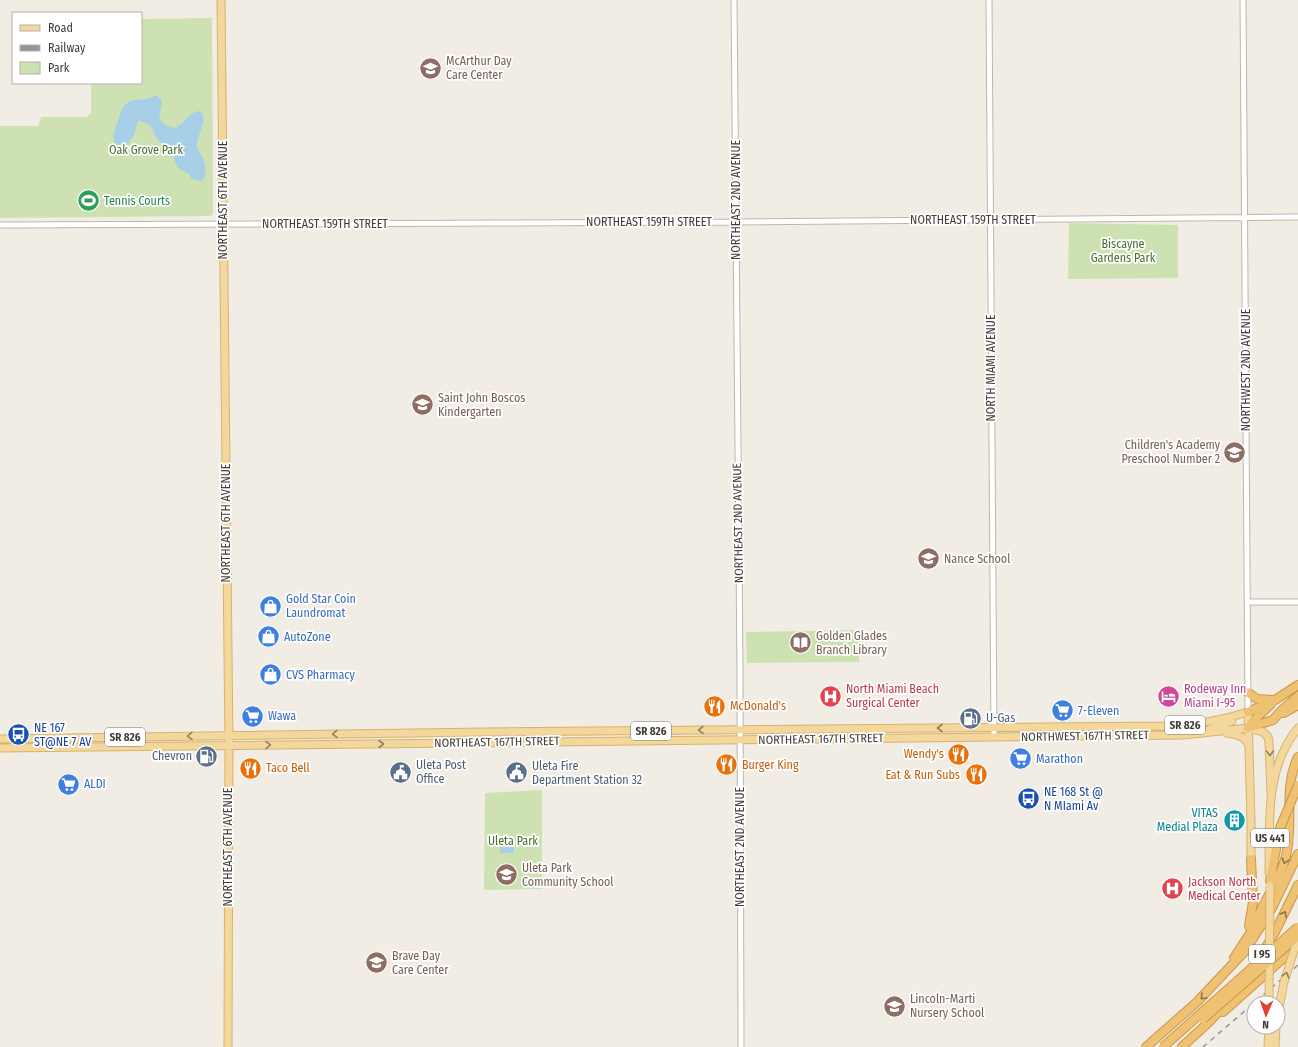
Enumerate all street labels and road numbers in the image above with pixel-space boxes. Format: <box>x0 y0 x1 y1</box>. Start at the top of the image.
street label: NORTHEAST 6TH AVENUE <box>216 140 230 259</box>
street label: NORTHEAST 2ND AVENUE <box>729 140 743 260</box>
street label: NORTHEAST 159TH STREET <box>910 213 1036 227</box>
street label: NORTHEAST 159TH STREET <box>586 215 712 229</box>
street label: NORTHEAST 159TH STREET <box>262 217 388 231</box>
street label: NORTHWEST 2ND AVENUE <box>1239 308 1253 431</box>
street label: NORTH MIAMI AVENUE <box>984 314 998 422</box>
street label: NORTHEAST 2ND AVENUE <box>730 462 746 583</box>
street label: NORTHEAST 6TH AVENUE <box>219 463 233 582</box>
road number: SR 826 <box>1165 716 1205 734</box>
road number: SR 826 <box>631 722 671 740</box>
road number: SR 826 <box>105 728 145 746</box>
street label: NORTHWEST 167TH STREET <box>1021 728 1150 744</box>
street label: NORTHEAST 167TH STREET <box>758 731 884 747</box>
street label: NORTHEAST 167TH STREET <box>434 734 560 750</box>
street label: NORTHEAST 6TH AVENUE <box>221 787 235 906</box>
street label: NORTHEAST 2ND AVENUE <box>733 787 747 907</box>
road number: US 441 <box>1251 829 1289 847</box>
road number: I 95 <box>1249 945 1275 963</box>

